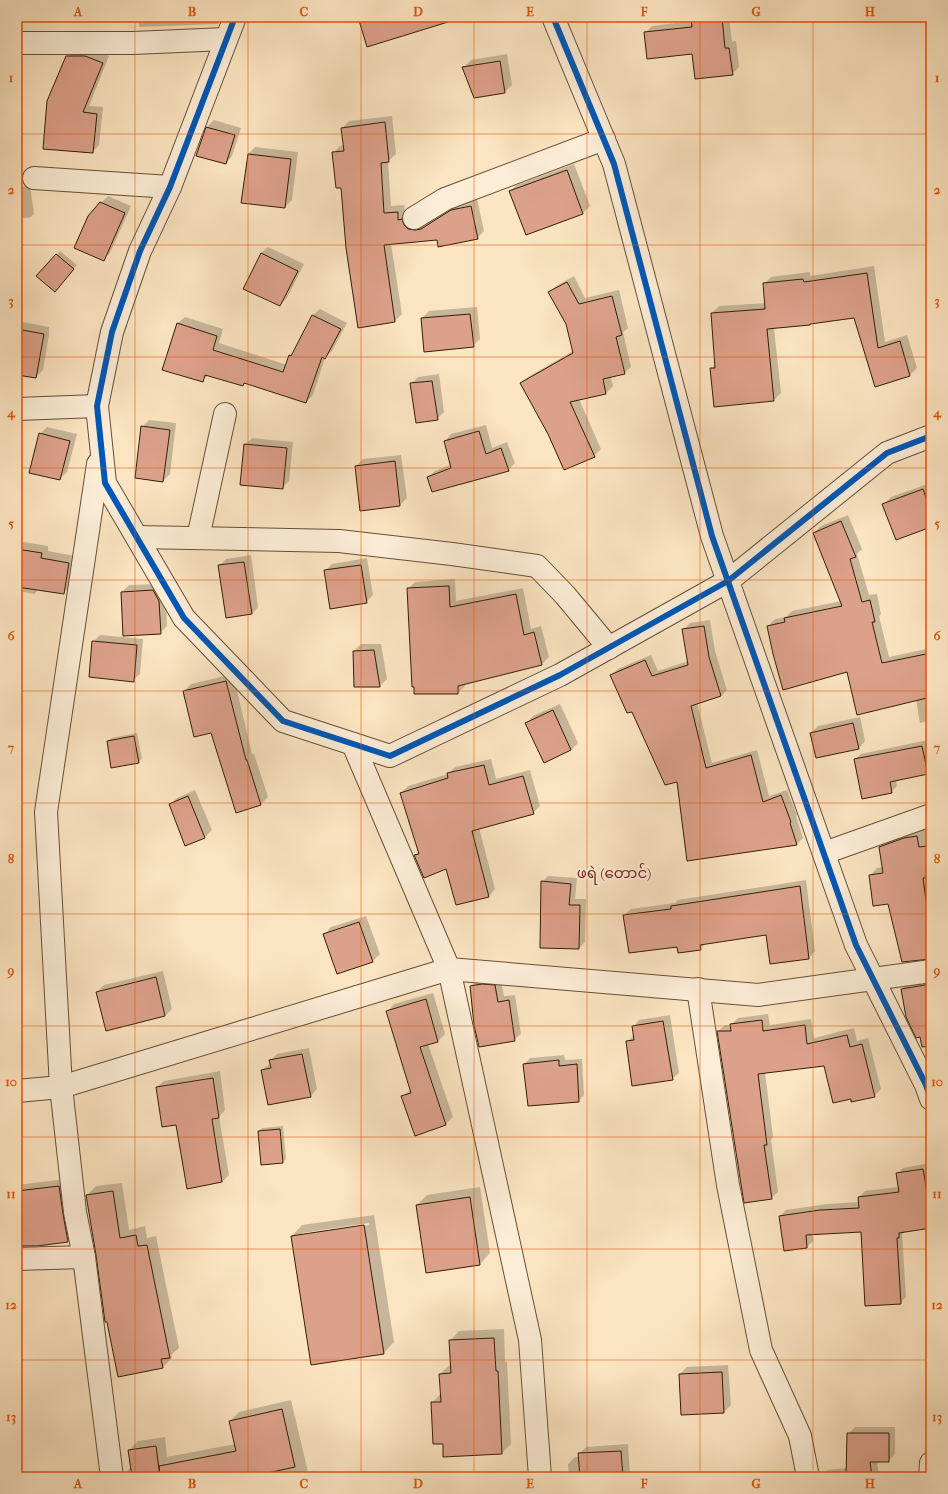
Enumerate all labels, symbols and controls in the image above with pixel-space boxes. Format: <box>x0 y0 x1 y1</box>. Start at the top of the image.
text: A <box>73 4 83 19</box>
text: B <box>188 4 197 19</box>
text: C <box>300 4 309 19</box>
text: D <box>413 4 423 19</box>
text: E <box>526 4 534 19</box>
text: F <box>640 4 648 19</box>
text: G <box>751 4 761 19</box>
text: H <box>865 4 876 19</box>
text: 1 <box>9 70 14 85</box>
text: 1 <box>935 70 940 85</box>
text: 2 <box>8 182 15 197</box>
text: 2 <box>934 182 941 197</box>
text: 3 <box>8 293 14 309</box>
text: 3 <box>934 293 940 309</box>
text: 4 <box>6 405 16 421</box>
text: 4 <box>932 405 942 421</box>
text: 5 <box>8 516 14 531</box>
text: 5 <box>934 516 940 531</box>
text: 6 <box>7 628 15 643</box>
text: 6 <box>933 628 941 643</box>
text: 7 <box>7 740 15 755</box>
text: 7 <box>933 740 941 755</box>
text: 8 <box>8 851 15 866</box>
text: 8 <box>934 851 941 866</box>
district label: ဖရဲ (တောင်) <box>577 863 651 885</box>
text: 9 <box>7 963 15 979</box>
text: 9 <box>933 963 941 979</box>
text: 10 <box>5 1074 17 1089</box>
text: 10 <box>931 1074 943 1089</box>
text: 11 <box>6 1186 16 1201</box>
text: 11 <box>932 1186 942 1201</box>
text: 12 <box>5 1297 17 1312</box>
text: 12 <box>931 1297 943 1312</box>
text: 13 <box>6 1409 16 1425</box>
text: 13 <box>932 1409 942 1425</box>
text: A <box>73 1476 83 1491</box>
text: B <box>188 1476 197 1491</box>
text: C <box>300 1476 309 1491</box>
text: D <box>413 1476 423 1491</box>
text: E <box>526 1476 534 1491</box>
text: F <box>640 1476 648 1491</box>
text: G <box>751 1476 761 1491</box>
text: H <box>865 1476 876 1491</box>

